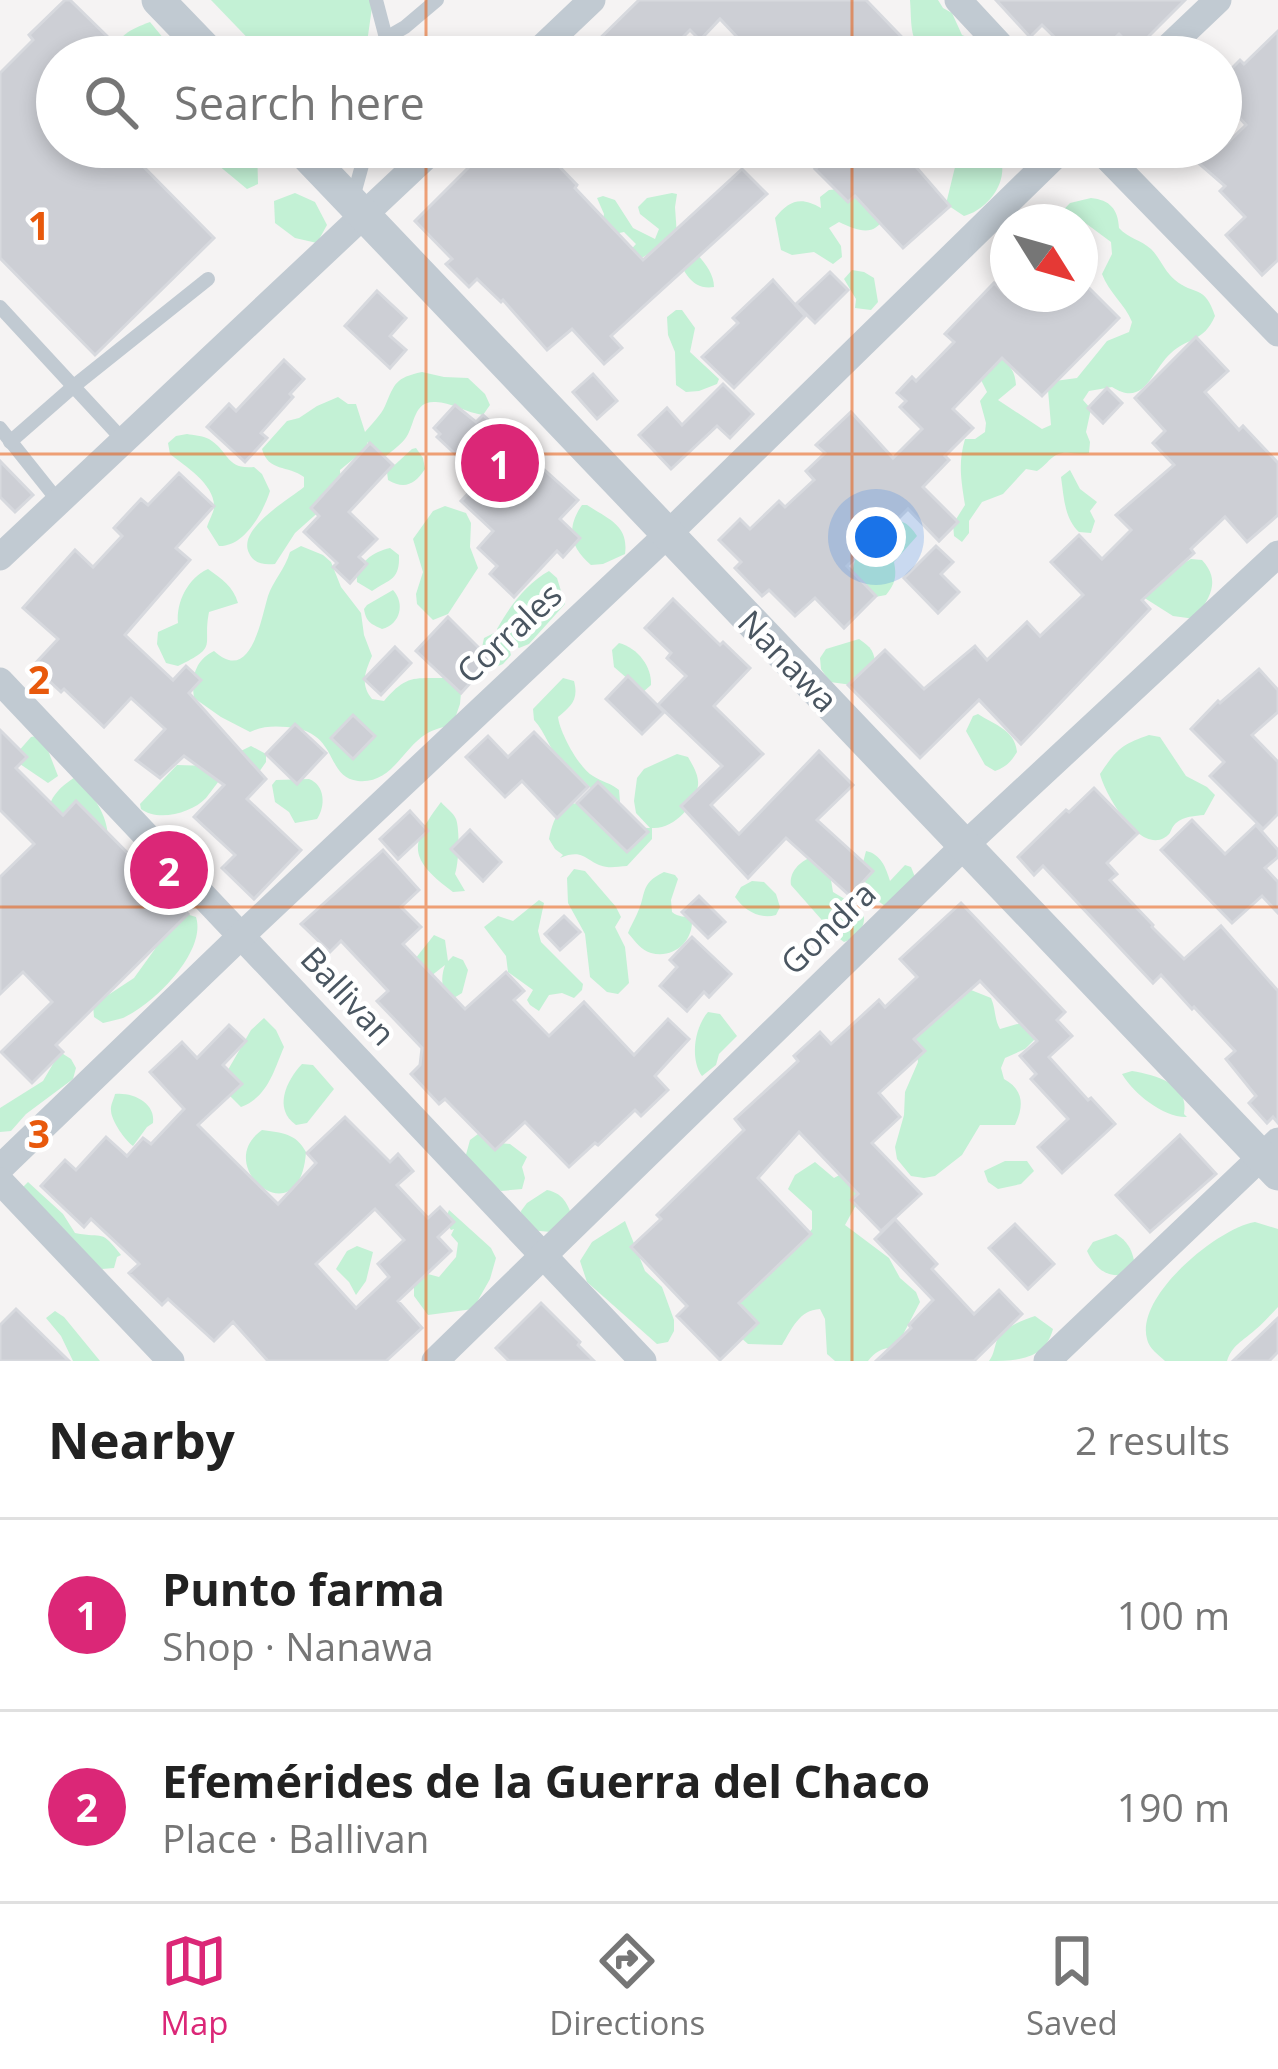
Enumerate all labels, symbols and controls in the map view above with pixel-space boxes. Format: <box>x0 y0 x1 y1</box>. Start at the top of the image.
search box <box>36 36 1242 168</box>
icon: search <box>78 69 144 135</box>
text: Search here <box>174 72 425 133</box>
text: 1 <box>28 198 50 251</box>
north arrow <box>990 204 1098 312</box>
pin: 1 <box>461 418 539 508</box>
your location <box>846 507 906 567</box>
street label: Corrales <box>446 572 571 693</box>
street label: Nanawa <box>729 600 848 721</box>
text: 2 <box>28 652 50 705</box>
pin: 2 <box>130 825 208 915</box>
street label: Gondra <box>770 871 885 984</box>
street label: Ballivan <box>291 937 406 1055</box>
text: 3 <box>28 1106 50 1159</box>
text: Nearby <box>48 1404 235 1474</box>
text: 2 results <box>1075 1413 1230 1466</box>
text: Punto farma <box>162 1558 445 1619</box>
text: 1 <box>76 1588 98 1641</box>
text: 100 m <box>1117 1588 1230 1641</box>
text: Shop · Nanawa <box>162 1619 434 1672</box>
text: Efemérides de la Guerra del Chaco <box>162 1750 930 1811</box>
text: 2 <box>76 1780 98 1833</box>
text: 190 m <box>1117 1780 1230 1833</box>
text: Place · Ballivan <box>162 1811 430 1864</box>
tab: Map <box>160 1928 229 2045</box>
tab: Directions <box>549 1928 705 2045</box>
tab: Saved <box>1026 1928 1118 2045</box>

